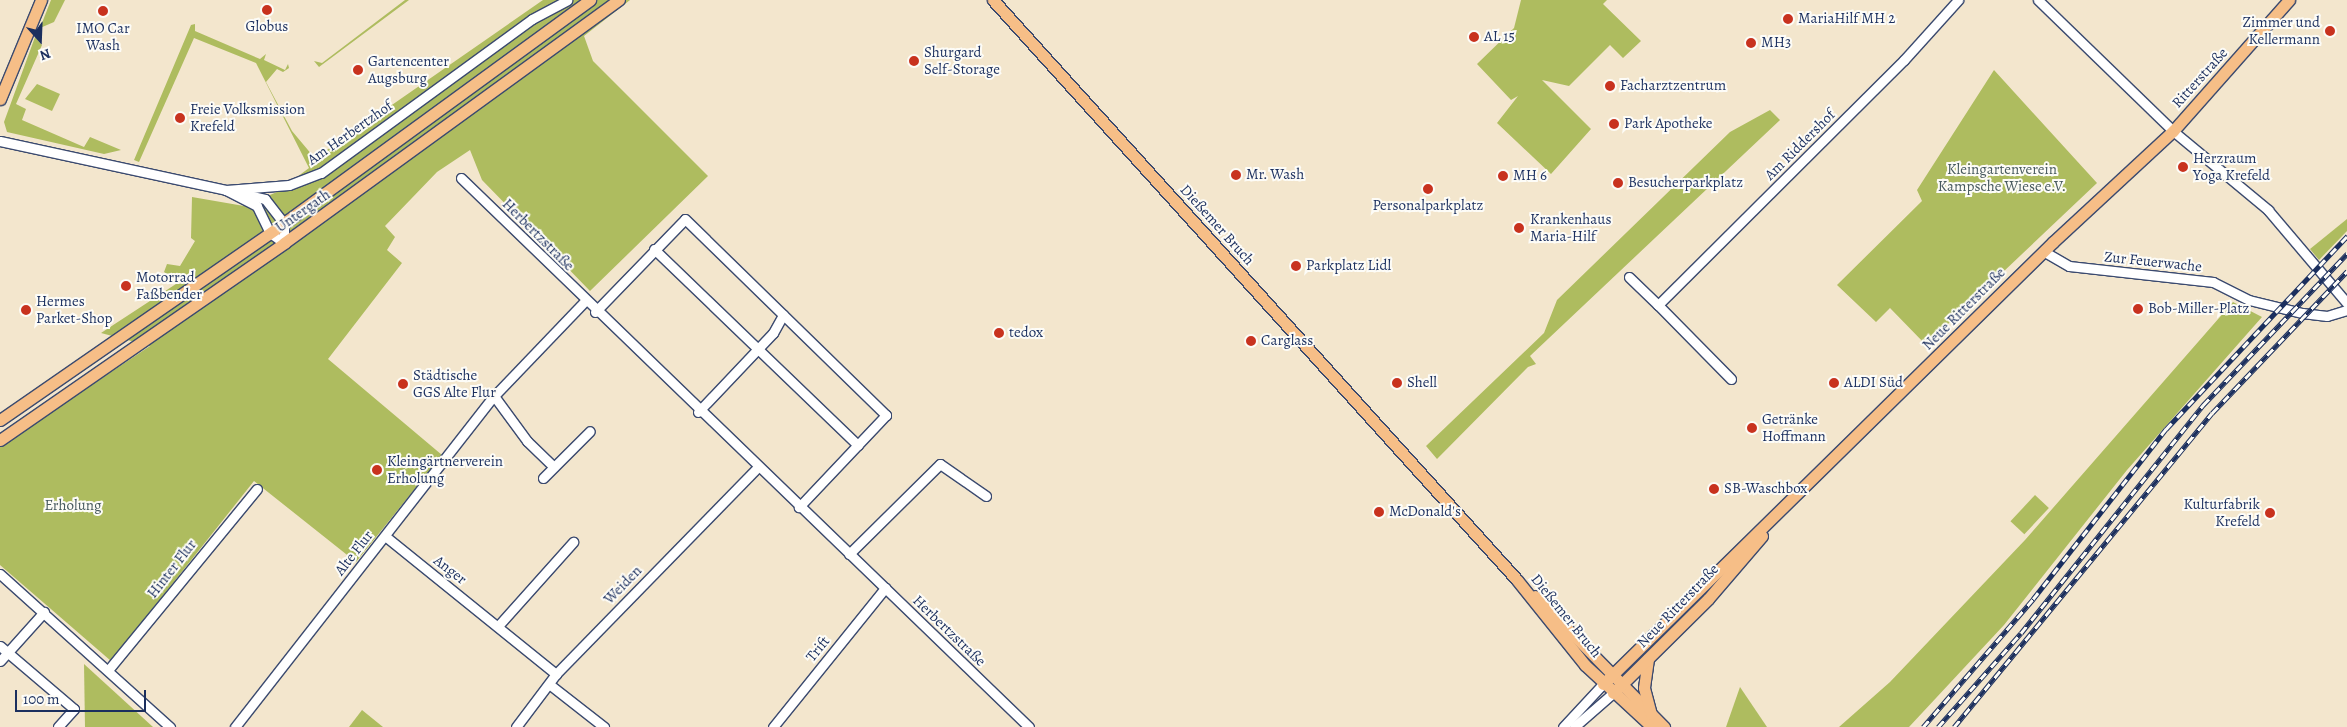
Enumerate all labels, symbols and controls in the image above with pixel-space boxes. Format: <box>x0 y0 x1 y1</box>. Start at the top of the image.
marker: Globus <box>261 4 273 16</box>
marker: IMO Car Wash <box>97 5 109 17</box>
place label: MariaHilf MH 2 <box>1798 10 1895 28</box>
marker: MariaHilf MH 2 <box>1782 13 1794 25</box>
place label: Zimmer und Kellermann <box>2242 13 2320 48</box>
north arrow <box>15 15 65 65</box>
place label: Globus <box>246 18 288 36</box>
place label: IMO Car Wash <box>76 19 130 54</box>
marker: Zimmer und Kellermann <box>2324 25 2336 37</box>
place label: AL 15 <box>1484 28 1515 46</box>
marker: AL 15 <box>1468 31 1480 43</box>
place label: MH3 <box>1761 34 1791 52</box>
marker: MH3 <box>1745 37 1757 49</box>
place label: Shurgard Self-Storage <box>924 43 1000 78</box>
text: N <box>37 44 53 65</box>
street label: Ritterstraße <box>2168 44 2232 112</box>
place label: Gartencenter Augsburg <box>368 52 449 87</box>
marker: Shurgard Self-Storage <box>908 55 920 67</box>
marker: Gartencenter Augsburg <box>352 64 364 76</box>
place label: Facharztzentrum <box>1620 77 1726 95</box>
marker: Facharztzentrum <box>1604 80 1616 92</box>
street label: Am Herbertzhof <box>304 97 396 169</box>
place label: Freie Volksmission Krefeld <box>190 100 305 135</box>
street label: Am Riddershof <box>1761 106 1839 184</box>
marker: Freie Volksmission Krefeld <box>174 112 186 124</box>
place label: Park Apotheke <box>1624 115 1713 133</box>
marker: Park Apotheke <box>1608 118 1620 130</box>
place label: Herzraum Yoga Krefeld <box>2193 149 2270 184</box>
park label: Kleingartenverein Kampsche Wiese e.V. <box>1938 160 2066 195</box>
marker: Herzraum Yoga Krefeld <box>2177 161 2189 173</box>
place label: Mr. Wash <box>1246 166 1304 184</box>
place label: MH 6 <box>1513 167 1547 185</box>
marker: Mr. Wash <box>1230 169 1242 181</box>
marker: MH 6 <box>1497 170 1509 182</box>
place label: Besucherparkplatz <box>1628 174 1743 192</box>
marker: Besucherparkplatz <box>1612 177 1624 189</box>
street label: Dießemer Bruch <box>1176 181 1258 269</box>
marker: Personalparkplatz <box>1422 183 1434 195</box>
street label: Untergath <box>272 186 334 236</box>
street label: Herbertzstraße <box>498 195 578 275</box>
place label: Personalparkplatz <box>1373 197 1483 215</box>
place label: Krankenhaus Maria-Hilf <box>1530 210 1611 245</box>
marker: Krankenhaus Maria-Hilf <box>1512 221 1526 235</box>
street label: Zur Feuerwache <box>2103 248 2203 276</box>
place label: Parkplatz Lidl <box>1306 257 1391 275</box>
marker: Parkplatz Lidl <box>1290 260 1302 272</box>
street label: Neue Ritterstraße <box>1919 264 2009 354</box>
place label: Motorrad Faßbender <box>136 268 202 303</box>
marker: Motorrad Faßbender <box>120 280 132 292</box>
place label: Hermes Parket-Shop <box>36 292 112 327</box>
place label: Bob-Miller-Platz <box>2148 300 2249 318</box>
marker: Bob-Miller-Platz <box>2132 303 2144 315</box>
marker: Hermes Parket-Shop <box>20 304 32 316</box>
place label: tedox <box>1009 324 1043 342</box>
marker: tedox <box>993 327 1005 339</box>
place label: Carglass <box>1261 332 1313 350</box>
marker: Carglass <box>1245 335 1257 347</box>
place label: Städtische GGS Alte Flur <box>413 366 496 401</box>
place label: Shell <box>1407 374 1437 392</box>
place label: ALDI Süd <box>1844 374 1903 392</box>
marker: Shell <box>1391 377 1403 389</box>
marker: ALDI Süd <box>1828 377 1840 389</box>
marker: Städtische GGS Alte Flur <box>397 378 409 390</box>
place label: Getränke Hoffmann <box>1762 410 1826 445</box>
marker: Getränke Hoffmann <box>1746 422 1758 434</box>
place label: Kleingärtnerverein Erholung <box>387 452 503 487</box>
marker: Kleingärtnerverein Erholung <box>371 464 383 476</box>
place label: SB-Waschbox <box>1724 480 1807 498</box>
marker: SB-Waschbox <box>1708 483 1720 495</box>
place label: Kulturfabrik Krefeld <box>2183 495 2260 530</box>
park label: Erholung <box>44 497 102 515</box>
place label: McDonald's <box>1389 503 1461 521</box>
marker: McDonald's <box>1373 506 1385 518</box>
marker: Kulturfabrik Krefeld <box>2264 507 2276 519</box>
street label: Alte Flur <box>331 527 377 579</box>
street label: Hinter Flur <box>144 536 200 602</box>
street label: Anger <box>430 552 470 588</box>
street label: Neue Ritterstraße <box>1633 560 1723 652</box>
street label: Weiden <box>600 562 646 608</box>
street label: Dießemer Bruch <box>1527 571 1605 661</box>
street label: Herbertzstraße <box>909 592 989 670</box>
street label: Trift <box>802 633 834 665</box>
scale bar <box>18 680 149 712</box>
text: 100 m <box>23 689 60 709</box>

